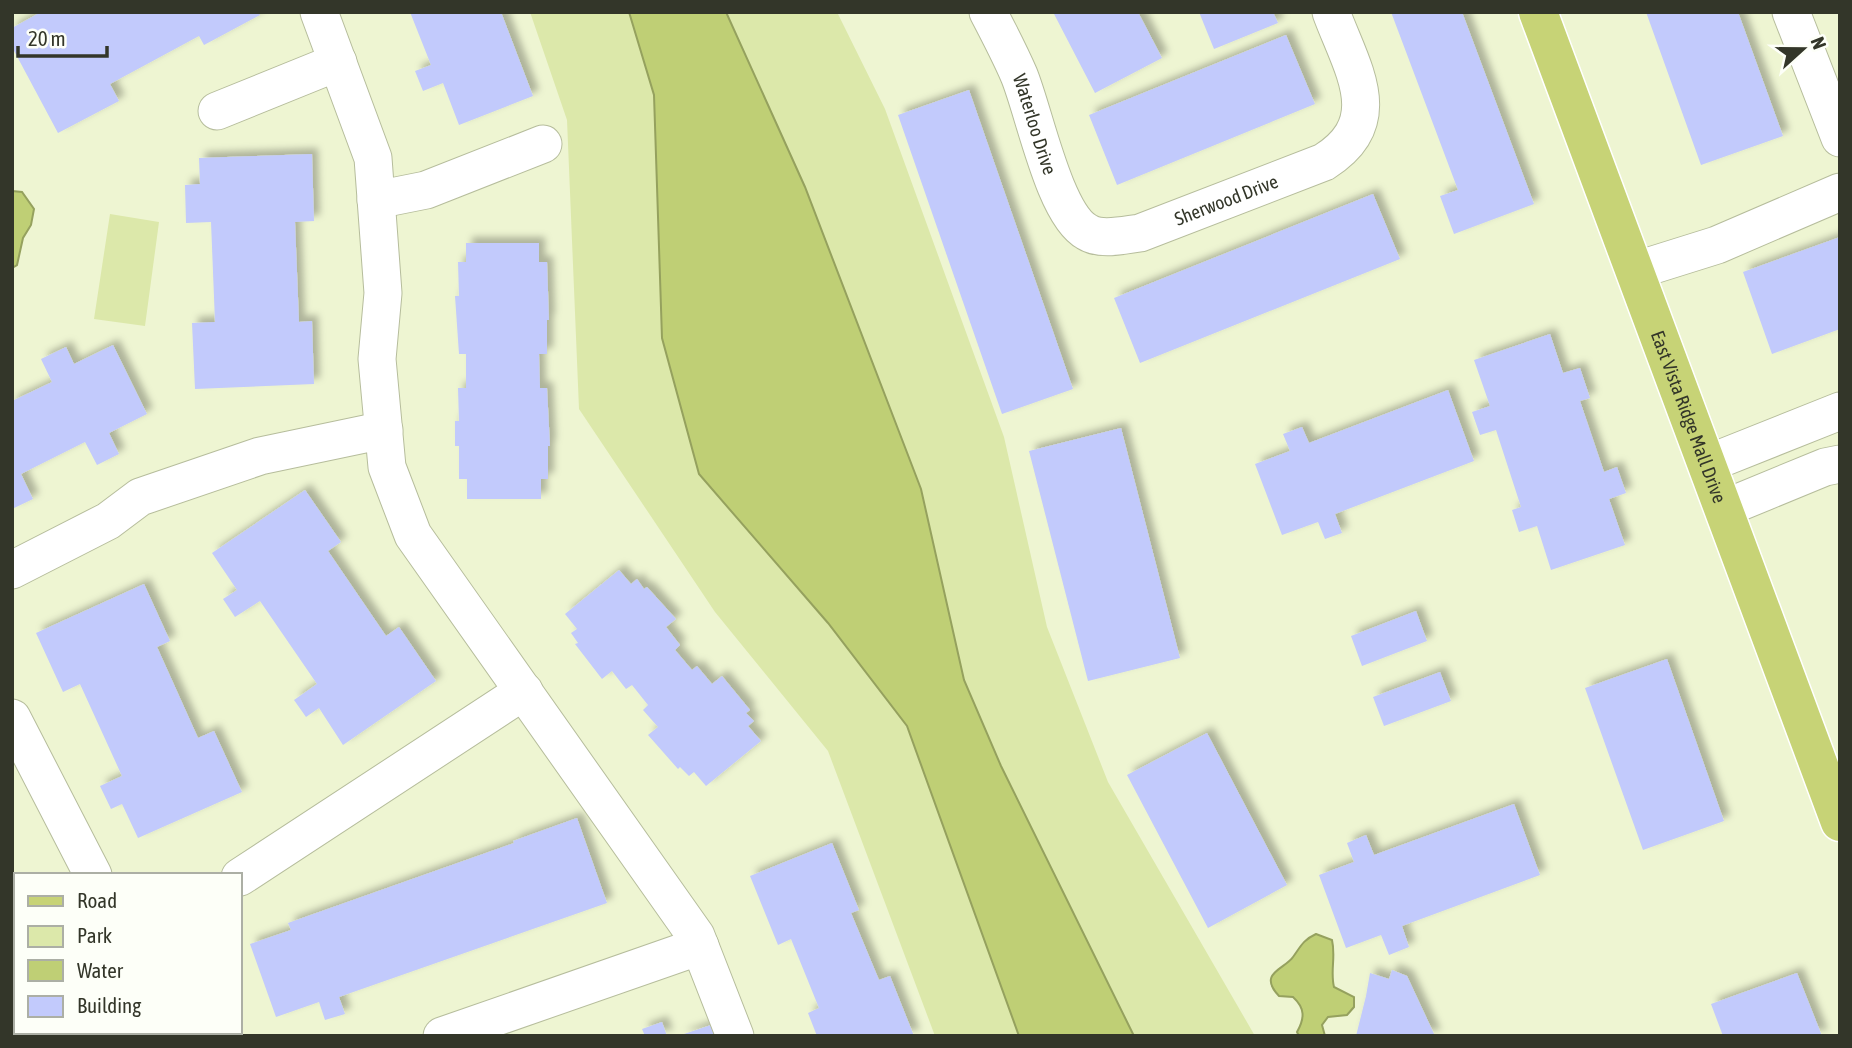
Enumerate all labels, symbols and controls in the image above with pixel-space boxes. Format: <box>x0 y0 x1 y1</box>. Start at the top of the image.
scale bar <box>18 14 107 58</box>
north arrow <box>1768 14 1838 84</box>
text: 20 m <box>28 26 66 50</box>
text: N <box>1807 34 1831 52</box>
street label: Waterloo Drive <box>1009 71 1061 177</box>
street label: Sherwood Drive <box>1171 170 1281 230</box>
street label: East Vista Ridge Mall Drive <box>1647 328 1731 506</box>
legend <box>14 873 242 1034</box>
text: Road <box>77 888 117 912</box>
text: Park <box>77 923 112 947</box>
text: Water <box>77 958 124 982</box>
text: Building <box>77 993 141 1017</box>

